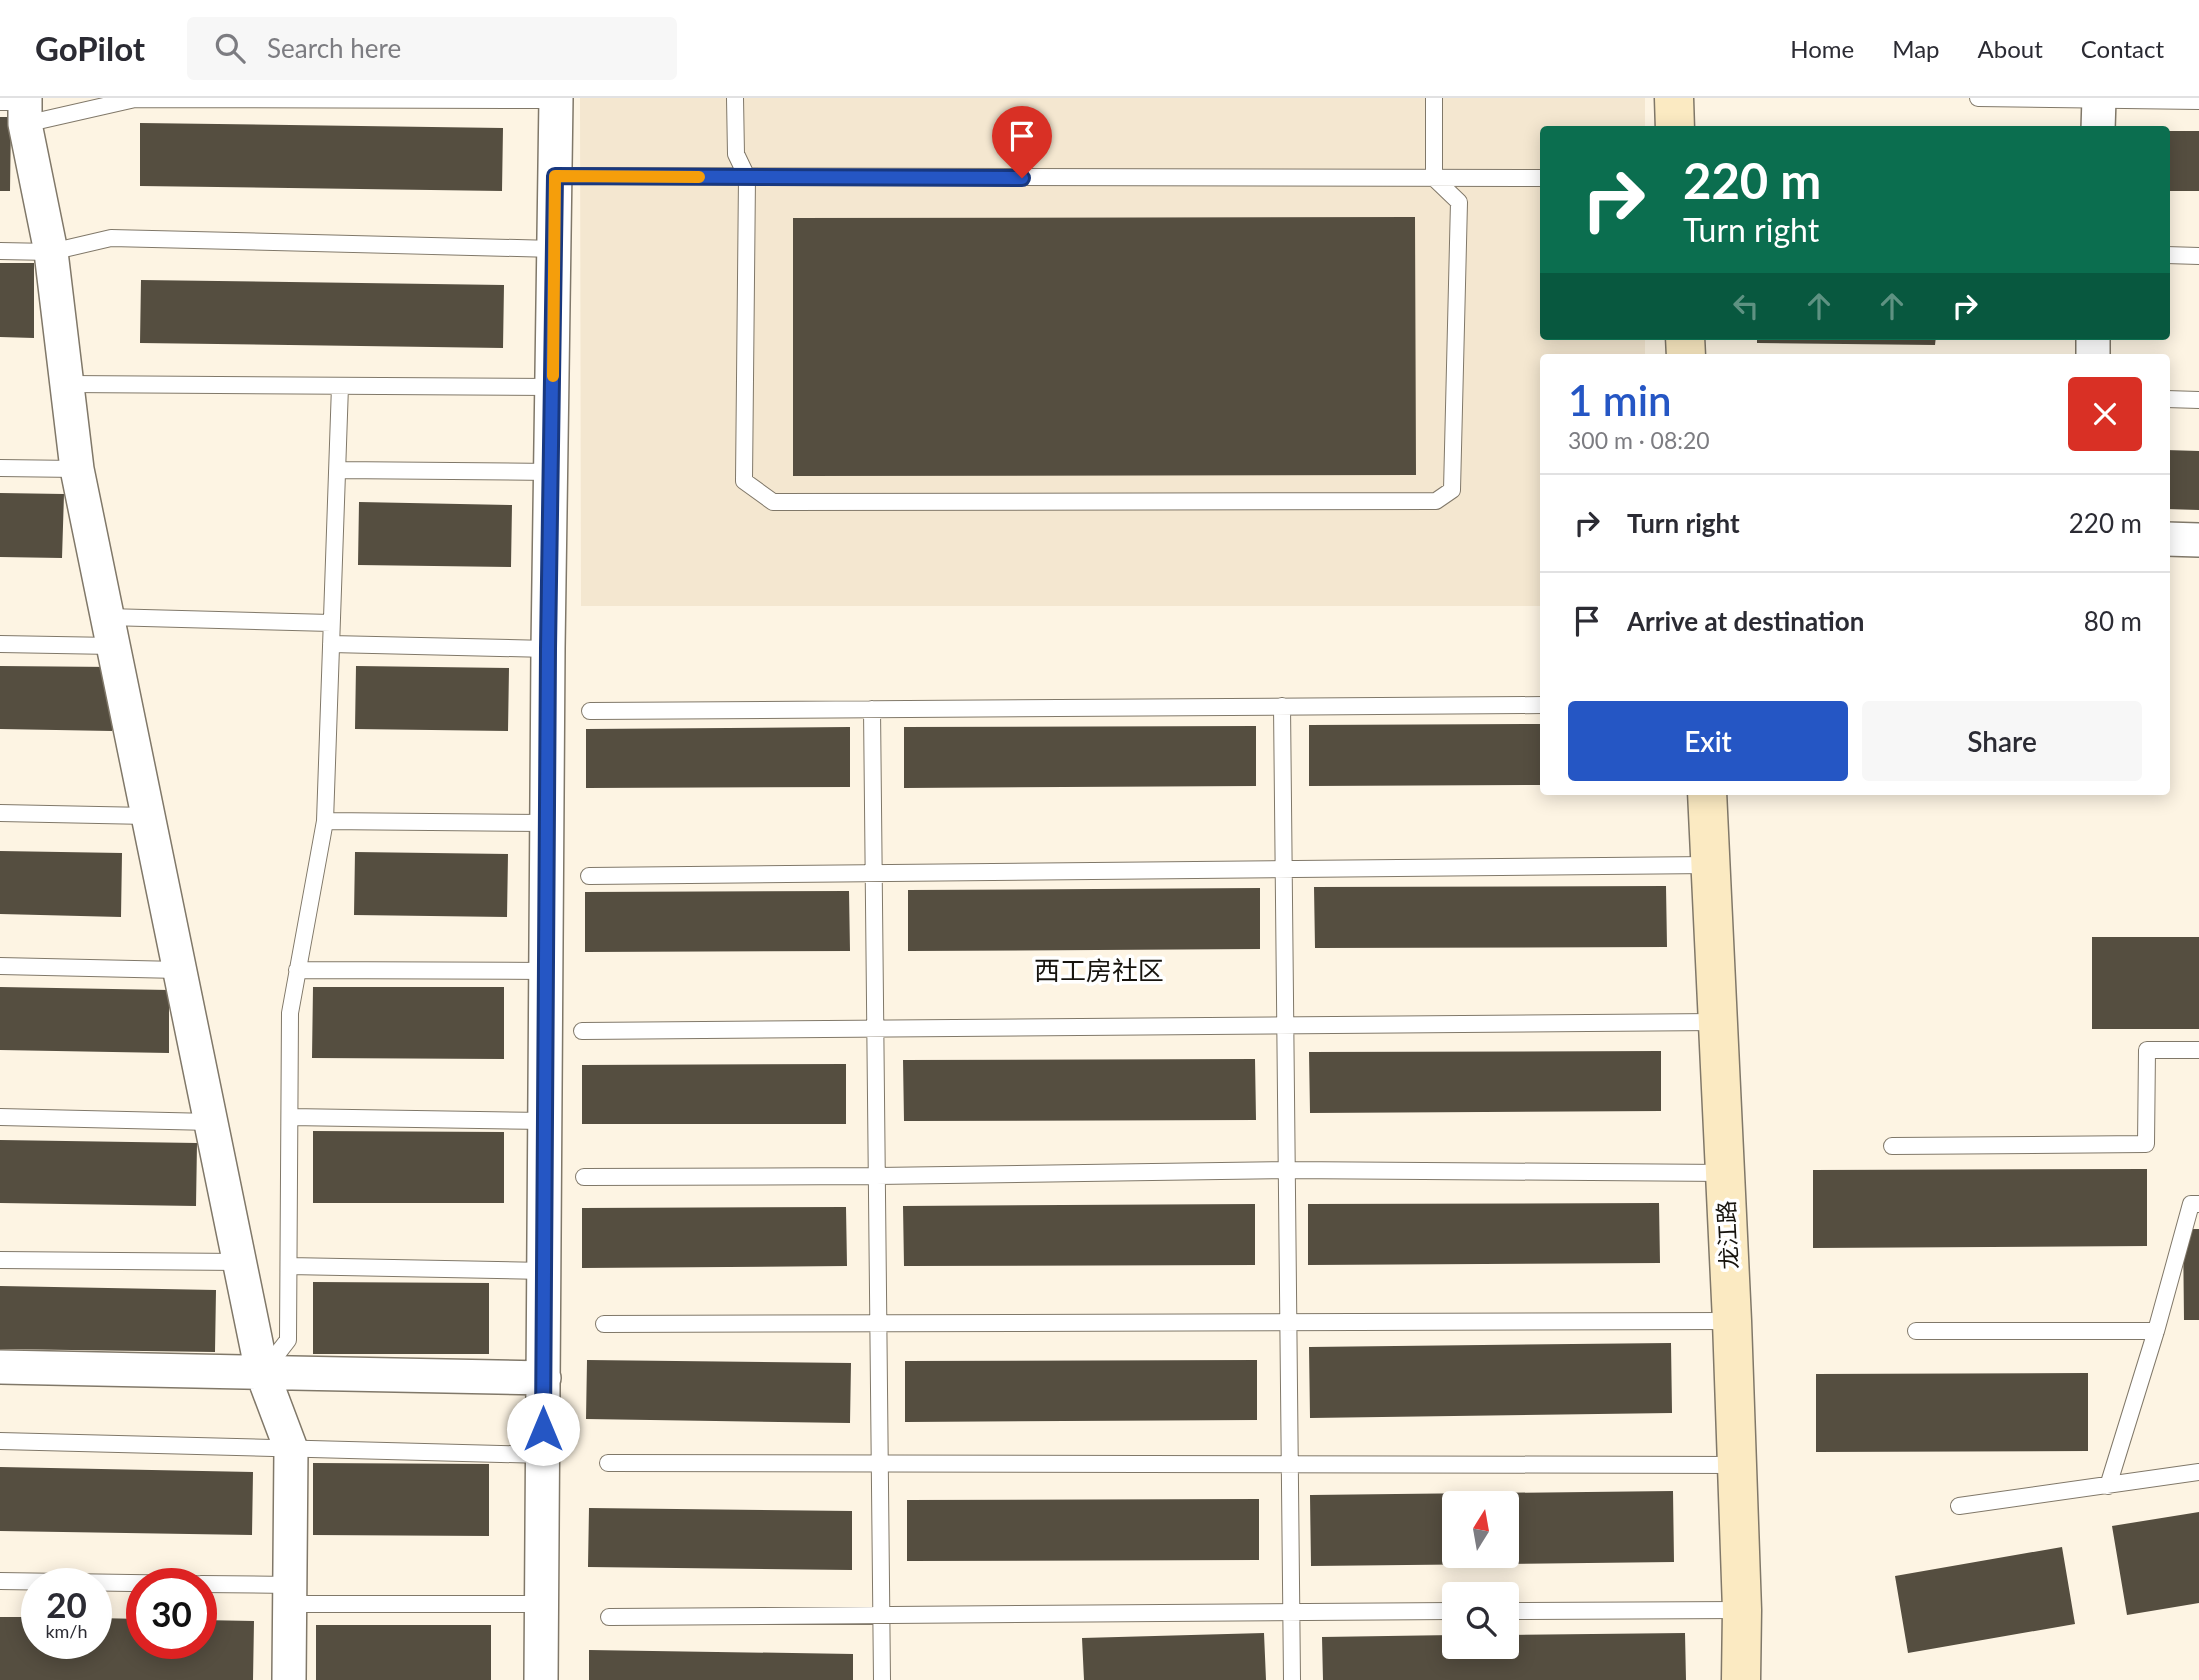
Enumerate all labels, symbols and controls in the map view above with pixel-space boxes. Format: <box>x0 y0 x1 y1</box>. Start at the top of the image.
search box <box>187 17 677 80</box>
text: GoPilot <box>35 28 145 68</box>
icon: search <box>211 29 249 67</box>
text: Search here <box>267 32 401 64</box>
text: Home <box>1790 34 1854 63</box>
text: Map <box>1892 34 1940 63</box>
text: About <box>1978 34 2043 63</box>
text: Contact <box>2081 34 2164 63</box>
pin <box>992 106 1052 178</box>
icon: arrive <box>1003 117 1041 155</box>
text: 220 m <box>1683 151 1821 209</box>
icon: right <box>1568 154 1659 245</box>
text: Turn right <box>1683 210 1819 249</box>
icon: left <box>1727 287 1765 325</box>
icon: ahead <box>1800 287 1838 325</box>
icon: ahead <box>1873 287 1911 325</box>
icon: right <box>1946 287 1984 325</box>
text: 1 min <box>1568 375 1672 425</box>
button: close <box>2068 377 2142 451</box>
text: 300 m · 08:20 <box>1568 426 1710 454</box>
icon: right <box>1568 504 1606 542</box>
text: Turn right <box>1627 507 1740 539</box>
text: 220 m <box>2069 507 2142 539</box>
icon: arrive <box>1568 602 1606 640</box>
text: Arrive at destination <box>1627 605 1864 637</box>
text: 80 m <box>2084 605 2142 637</box>
button: Exit <box>1568 701 1848 781</box>
button: Share <box>1862 701 2142 781</box>
district label: 西工房社区 <box>1034 954 1164 986</box>
street label: 龙江路 <box>1711 1200 1743 1270</box>
position arrow <box>506 1392 580 1466</box>
north arrow <box>1442 1491 1519 1568</box>
map controls <box>1442 1491 1519 1659</box>
speed limit sign: 30 <box>126 1568 217 1659</box>
button: search <box>1442 1582 1519 1659</box>
text: 20 <box>46 1583 87 1625</box>
text: km/h <box>45 1620 88 1642</box>

